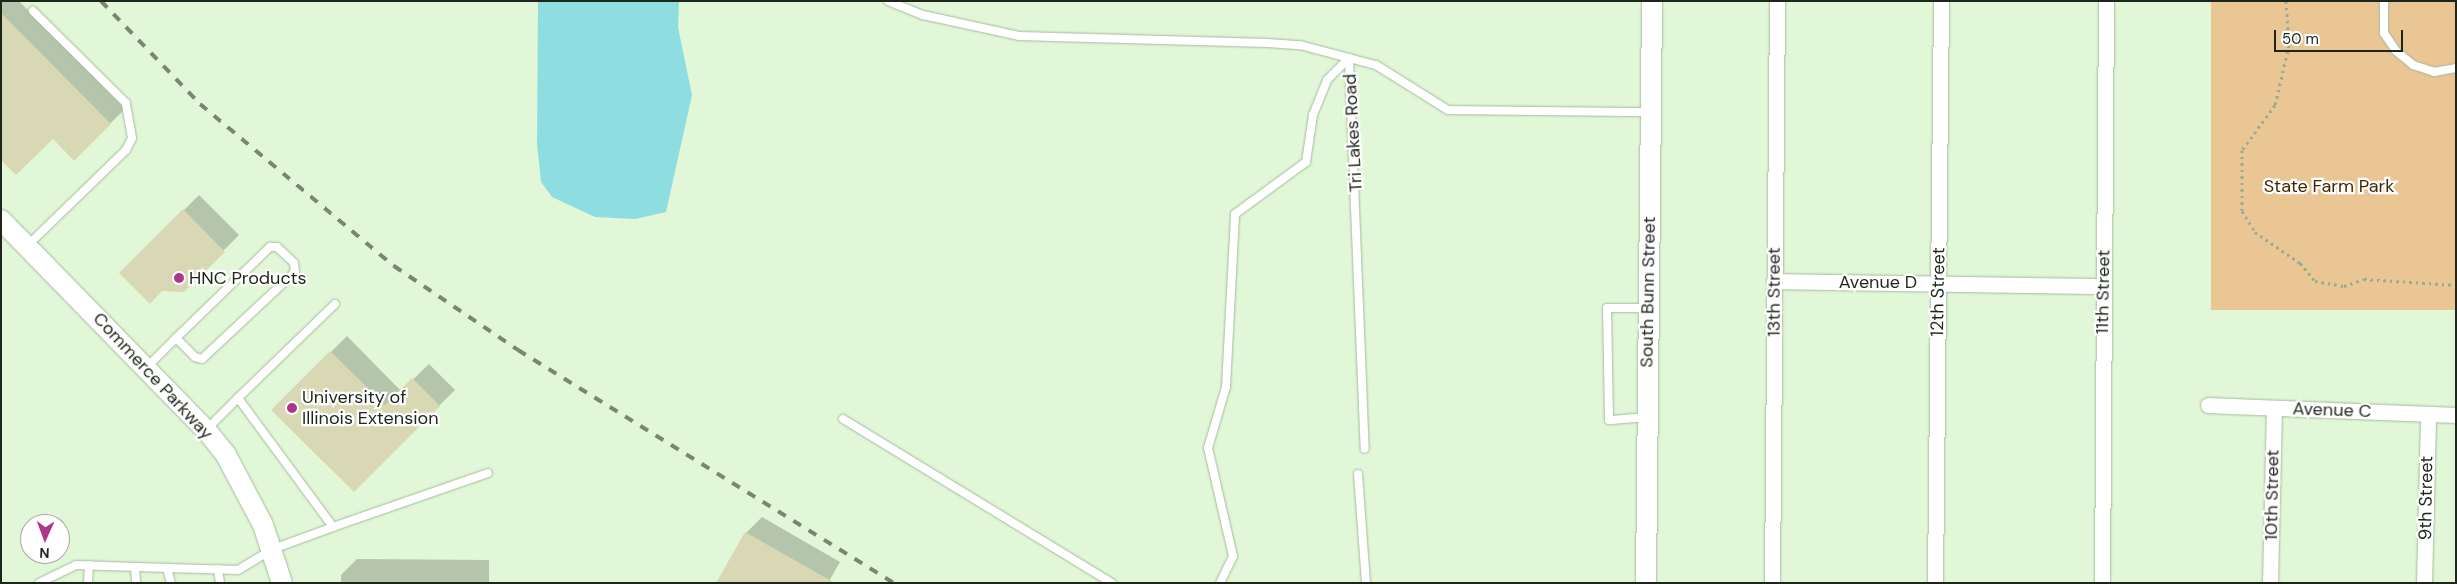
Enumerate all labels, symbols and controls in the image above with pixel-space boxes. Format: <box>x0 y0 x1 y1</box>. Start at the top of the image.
scale bar <box>2277 20 2406 52</box>
text: 50 m <box>2282 29 2319 49</box>
street label: Tri Lakes Road <box>1339 73 1367 193</box>
park label: State Farm Park <box>2264 175 2394 197</box>
street label: South Bunn Street <box>1636 216 1660 368</box>
street label: 13th Street <box>1763 247 1785 337</box>
street label: 12th Street <box>1926 247 1950 337</box>
street label: 11th Street <box>2091 250 2115 334</box>
place label: HNC Products <box>189 267 307 289</box>
street label: Avenue D <box>1839 271 1917 293</box>
marker: HNC Products <box>173 272 185 284</box>
street label: Commerce Parkway <box>88 308 218 444</box>
place label: University of Illinois Extension <box>302 387 439 429</box>
street label: Avenue C <box>2292 398 2372 422</box>
marker: University of Illinois Extension <box>286 402 298 414</box>
street label: 10th Street <box>2260 449 2284 541</box>
street label: 9th Street <box>2414 456 2438 540</box>
north arrow <box>20 514 70 564</box>
text: N <box>39 544 50 562</box>

